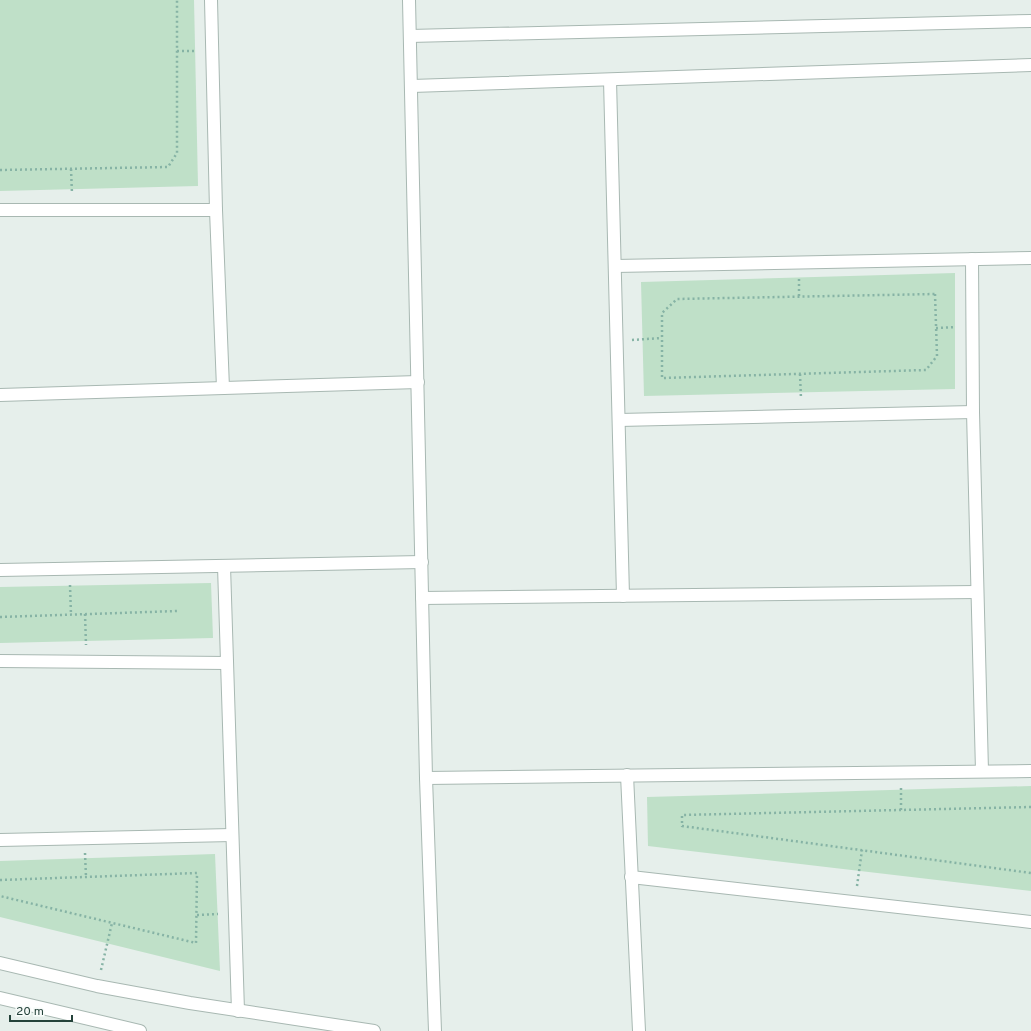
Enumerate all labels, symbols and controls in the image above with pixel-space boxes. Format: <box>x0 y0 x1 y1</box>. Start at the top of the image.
scale bar <box>10 997 72 1023</box>
text: 20 m <box>16 1004 44 1020</box>

